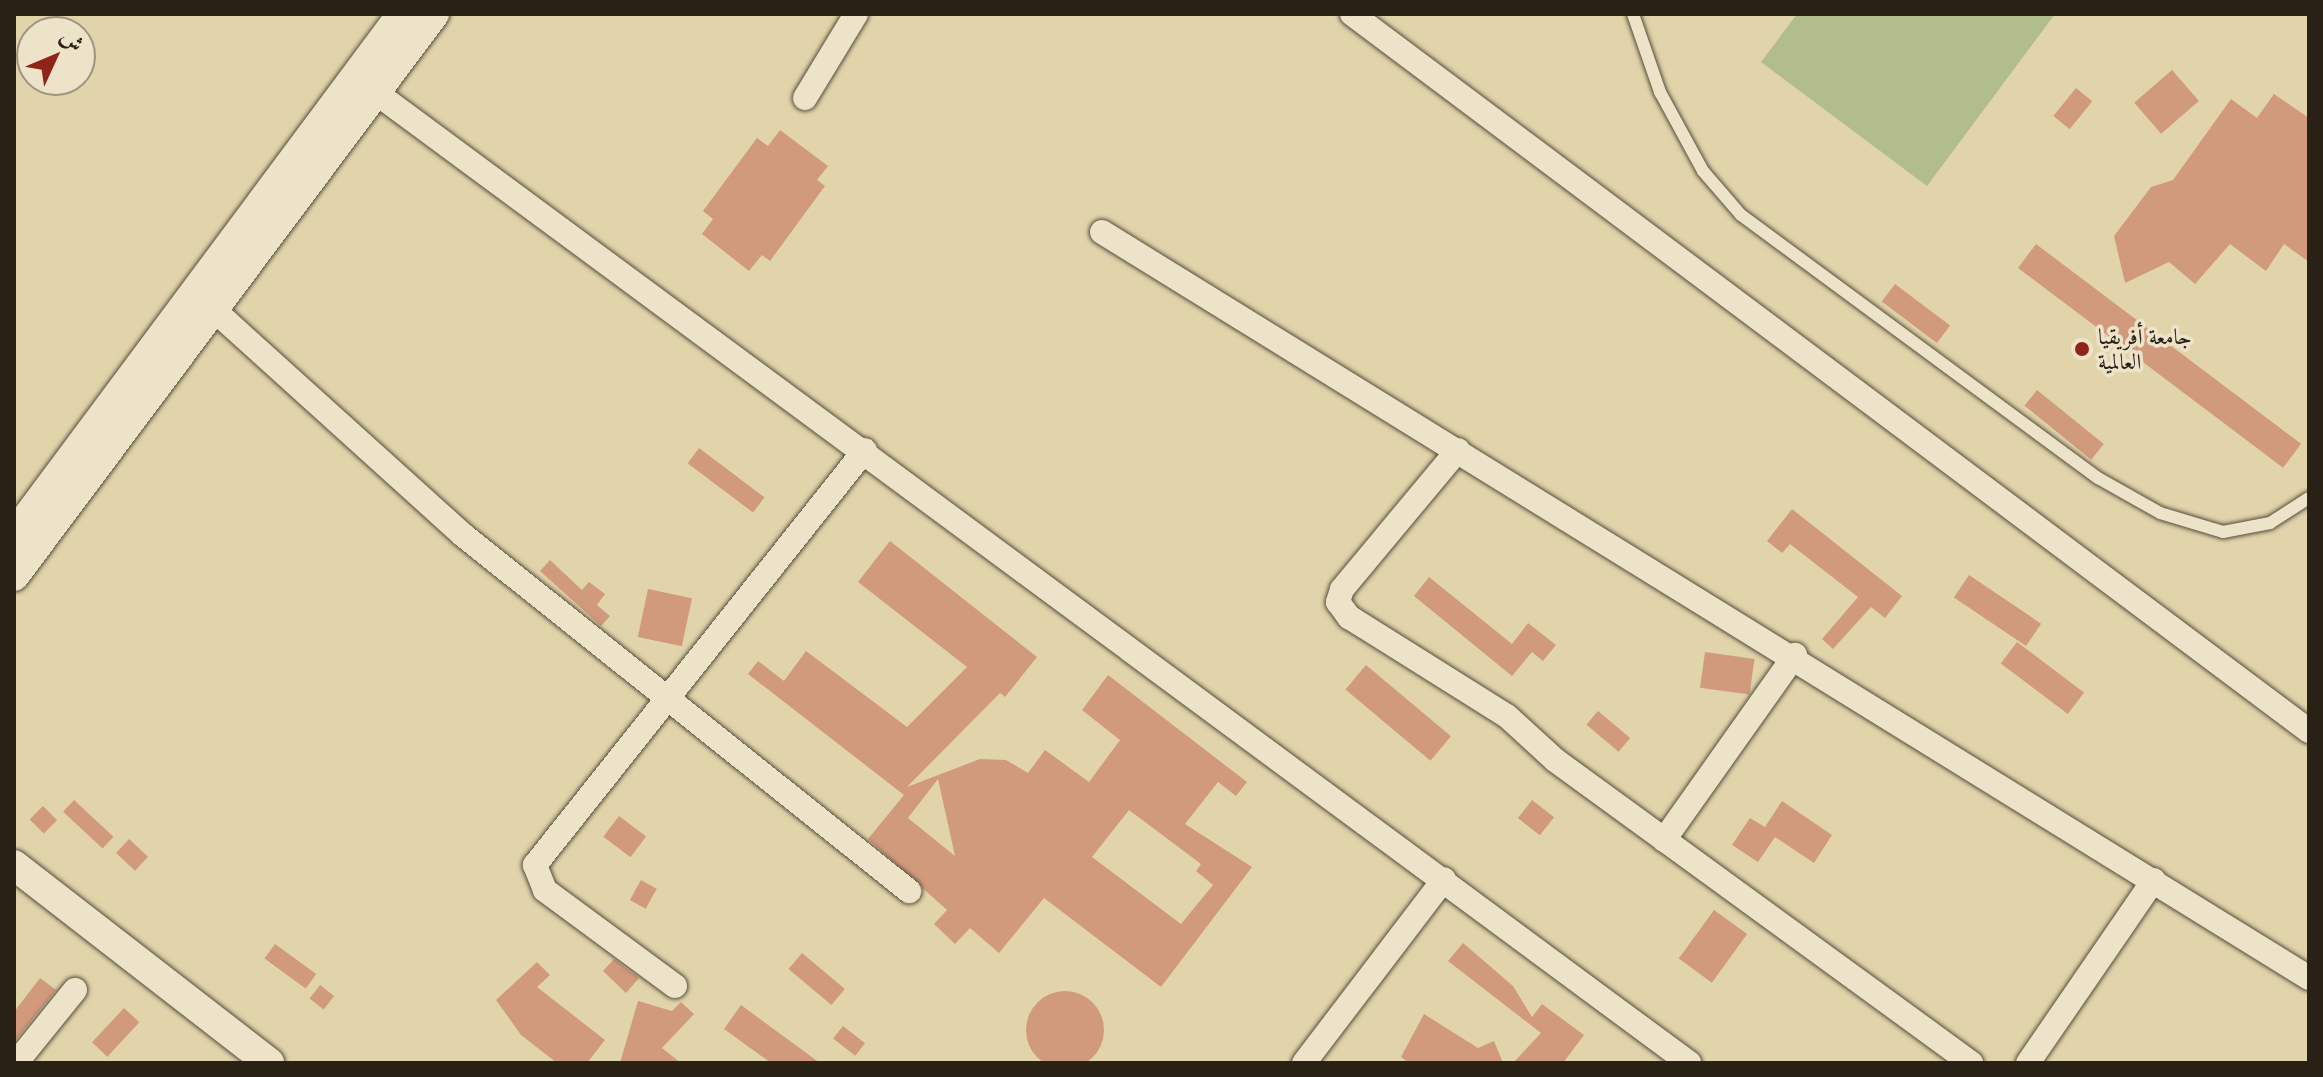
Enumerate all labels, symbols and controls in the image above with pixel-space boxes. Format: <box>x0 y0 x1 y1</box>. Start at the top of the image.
north arrow <box>16 16 96 96</box>
text: ش <box>55 23 89 58</box>
place label: جامعة أفريقيا العالمية <box>2098 323 2192 374</box>
marker: جامعة أفريقيا العالمية <box>2073 340 2091 358</box>

